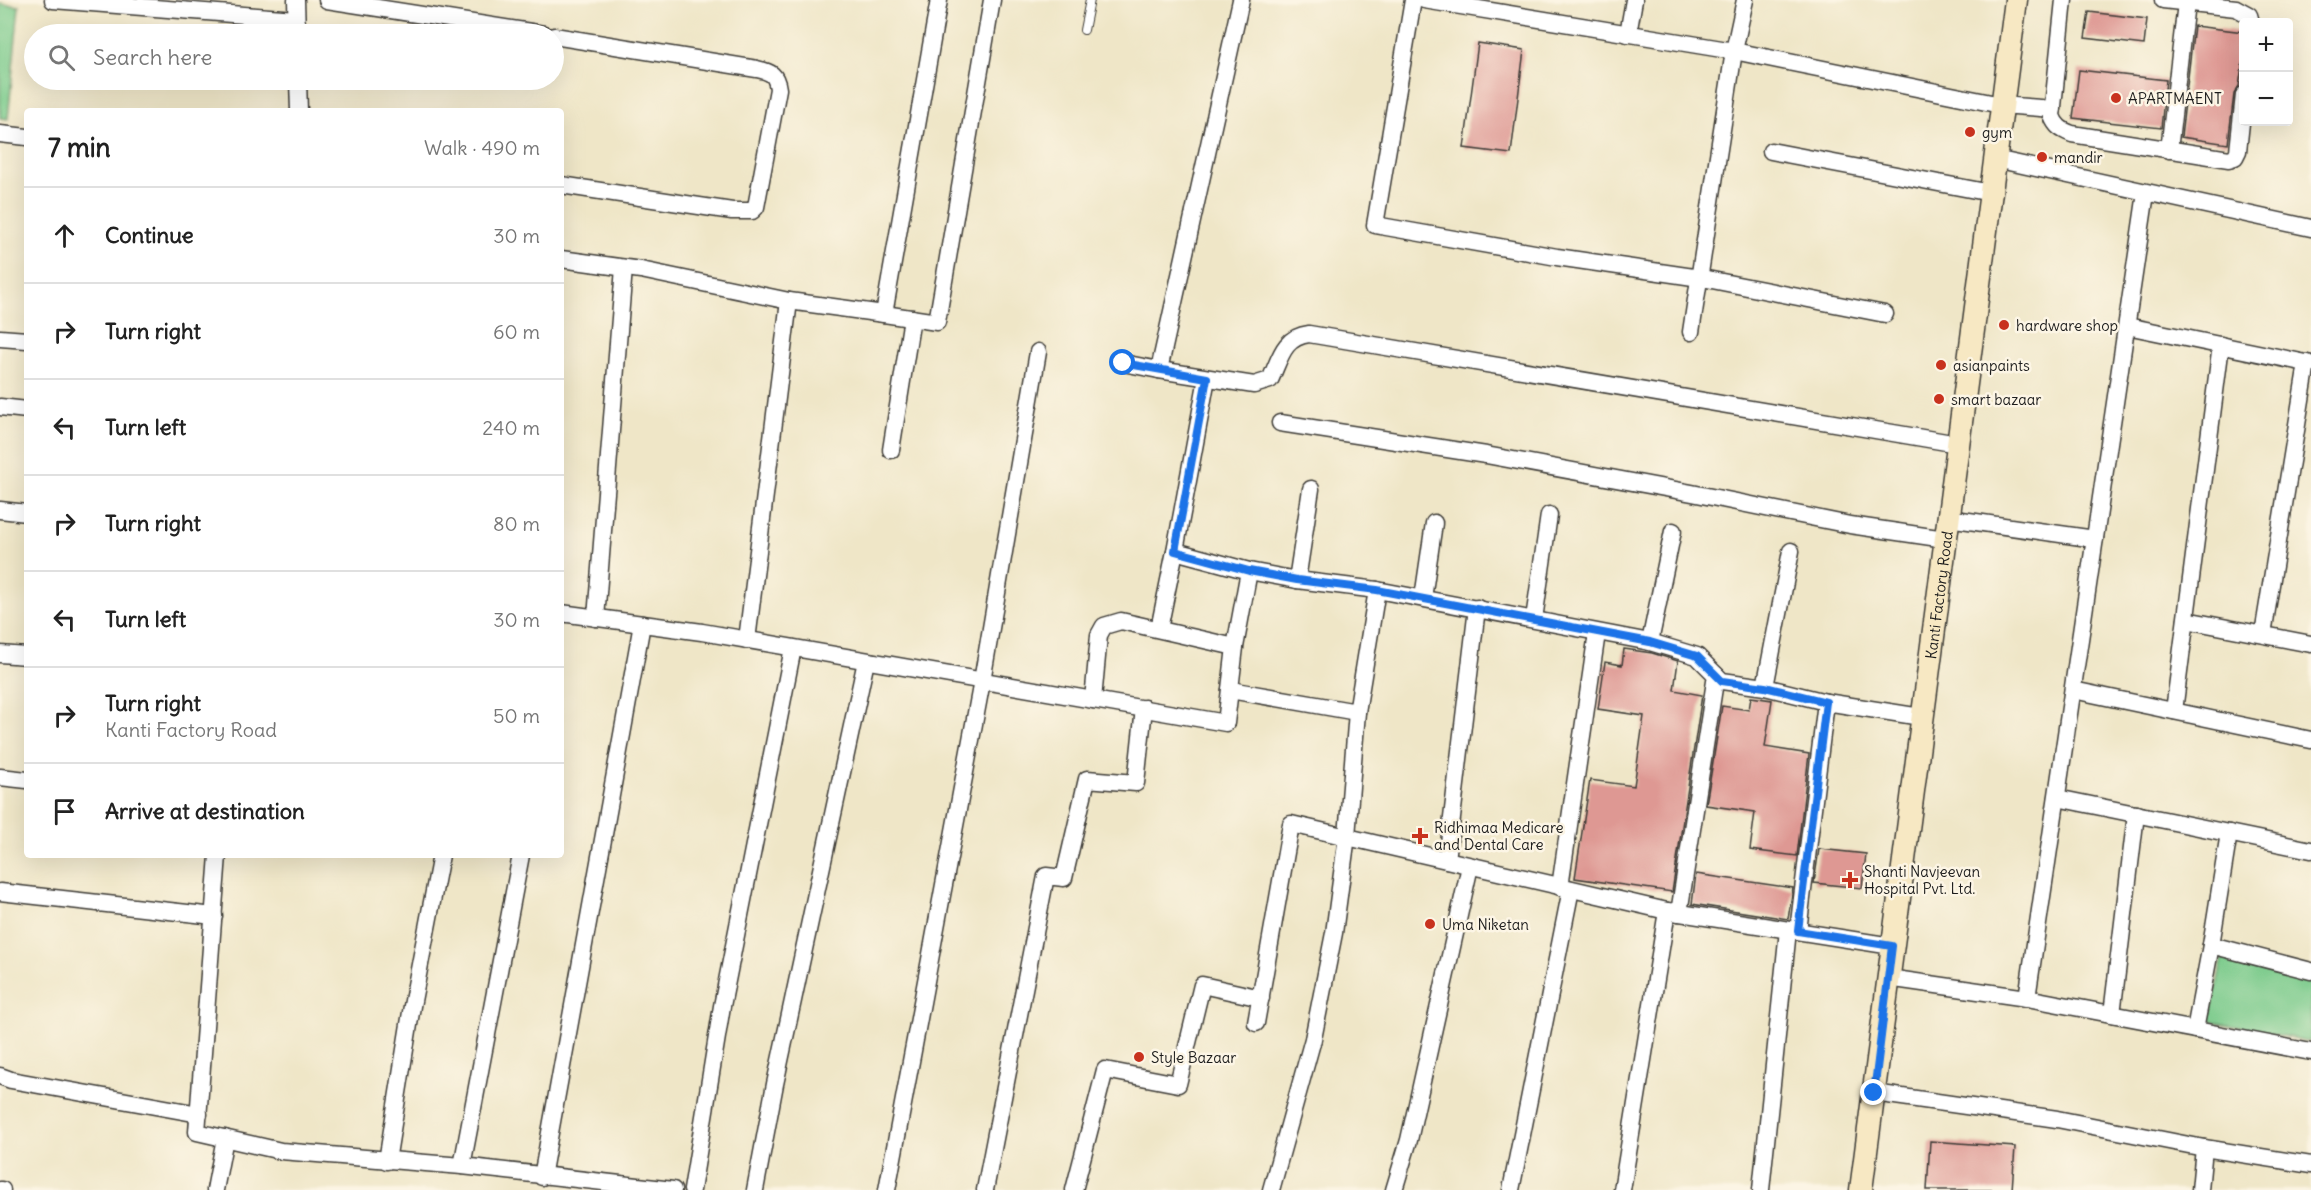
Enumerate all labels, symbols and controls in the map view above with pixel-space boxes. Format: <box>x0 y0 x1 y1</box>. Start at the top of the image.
map controls <box>2239 18 2293 126</box>
button: + <box>2239 18 2293 72</box>
search box <box>24 24 564 90</box>
icon: search <box>45 41 78 74</box>
text: Search here <box>93 43 212 71</box>
button: − <box>2239 72 2293 126</box>
place label: APARTMAENT <box>2128 89 2222 108</box>
marker: APARTMAENT <box>2109 91 2123 105</box>
place label: gym <box>1982 123 2012 142</box>
marker: gym <box>1963 125 1977 139</box>
text: 7 min <box>48 131 111 164</box>
text: Walk · 490 m <box>424 135 540 160</box>
place label: mandir <box>2054 148 2103 167</box>
marker: mandir <box>2035 150 2049 164</box>
icon: ahead <box>48 219 81 252</box>
text: Continue <box>105 221 194 249</box>
text: 30 m <box>493 223 540 248</box>
icon: right <box>48 315 81 348</box>
place label: hardware shop <box>2016 316 2118 335</box>
text: Turn right <box>105 317 201 345</box>
marker: hardware shop <box>1997 318 2011 332</box>
text: 60 m <box>493 319 540 344</box>
route start <box>1109 349 1135 375</box>
place label: asianpaints <box>1953 356 2030 375</box>
marker: asianpaints <box>1934 358 1948 372</box>
place label: smart bazaar <box>1951 390 2041 409</box>
marker: smart bazaar <box>1932 392 1946 406</box>
icon: left <box>48 411 81 444</box>
text: Turn left <box>105 413 186 441</box>
text: 240 m <box>482 415 540 440</box>
icon: right <box>48 507 81 540</box>
text: Turn right <box>105 509 201 537</box>
text: 80 m <box>493 511 540 536</box>
street label: Kanti Factory Road <box>1921 530 1956 660</box>
icon: left <box>48 603 81 636</box>
text: Turn left <box>105 605 186 633</box>
text: 30 m <box>493 607 540 632</box>
text: Turn right <box>105 689 201 717</box>
icon: right <box>48 699 81 732</box>
text: 50 m <box>493 703 540 728</box>
text: Kanti Factory Road <box>105 717 277 742</box>
icon: arrive <box>48 795 81 828</box>
text: Arrive at destination <box>105 797 305 825</box>
place label: Ridhimaa Medicare and Dental Care <box>1434 818 1564 854</box>
marker: Ridhimaa Medicare and Dental Care <box>1411 827 1429 845</box>
place label: Shanti Navjeevan Hospital Pvt. Ltd. <box>1864 862 1980 898</box>
marker: Shanti Navjeevan Hospital Pvt. Ltd. <box>1841 871 1859 889</box>
place label: Uma Niketan <box>1442 915 1529 934</box>
marker: Uma Niketan <box>1423 917 1437 931</box>
place label: Style Bazaar <box>1151 1048 1236 1067</box>
marker: Style Bazaar <box>1132 1050 1146 1064</box>
route end <box>1860 1079 1886 1105</box>

